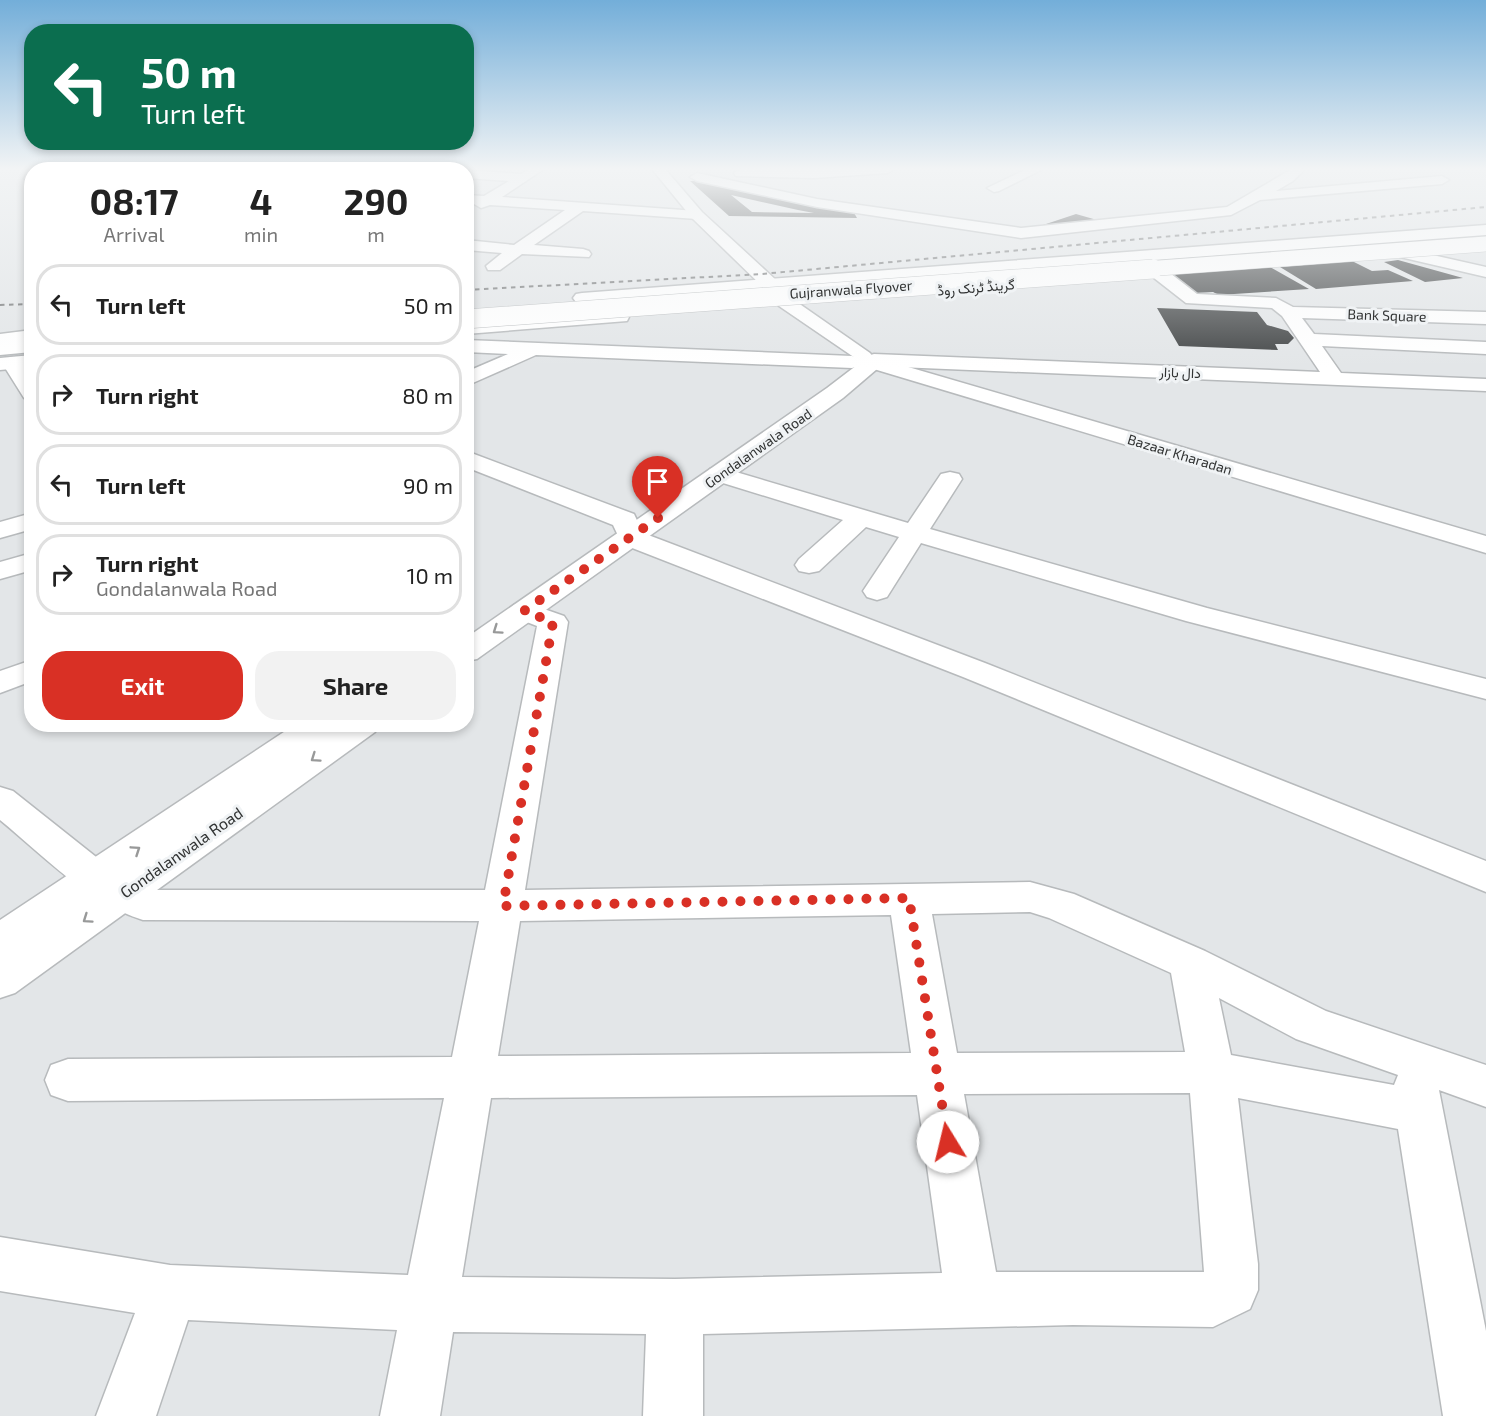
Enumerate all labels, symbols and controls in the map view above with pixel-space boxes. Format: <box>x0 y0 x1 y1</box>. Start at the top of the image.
text: 50 m <box>141 46 237 96</box>
icon: left <box>42 48 120 126</box>
text: Turn left <box>141 97 245 129</box>
text: 08:17 <box>90 179 178 222</box>
text: 4 <box>250 179 272 222</box>
text: 290 <box>344 179 408 222</box>
text: Arrival <box>104 222 164 246</box>
text: min <box>244 222 278 246</box>
text: m <box>367 222 385 246</box>
street label: گرینڈ ٹرنک روڈ <box>937 275 1016 300</box>
street label: Gujranwala Flyover <box>789 276 913 302</box>
icon: left <box>45 288 78 321</box>
text: Turn left <box>96 292 185 318</box>
text: 50 m <box>404 292 453 318</box>
street label: Bank Square <box>1347 305 1427 325</box>
street label: دال بازار <box>1158 363 1201 383</box>
icon: right <box>45 378 78 411</box>
text: Turn right <box>96 382 198 408</box>
text: 80 m <box>402 382 453 408</box>
street label: Gondalanwala Road <box>701 405 815 491</box>
street label: Bazaar Kharadan <box>1126 430 1234 478</box>
pin <box>632 456 683 518</box>
icon: arrive <box>641 465 674 498</box>
icon: left <box>45 468 78 501</box>
text: Turn left <box>96 472 185 498</box>
text: 90 m <box>403 472 453 498</box>
text: Turn right <box>96 550 198 576</box>
icon: right <box>45 558 78 591</box>
text: 10 m <box>407 562 453 588</box>
text: Gondalanwala Road <box>96 576 277 600</box>
one-way arrow <box>493 623 504 634</box>
button: Exit <box>42 651 243 720</box>
button: Share <box>255 651 456 720</box>
one-way arrow <box>311 751 322 762</box>
street label: Gondalanwala Road <box>116 803 246 901</box>
one-way arrow <box>129 846 140 857</box>
one-way arrow <box>82 911 93 922</box>
position arrow <box>916 1110 980 1174</box>

